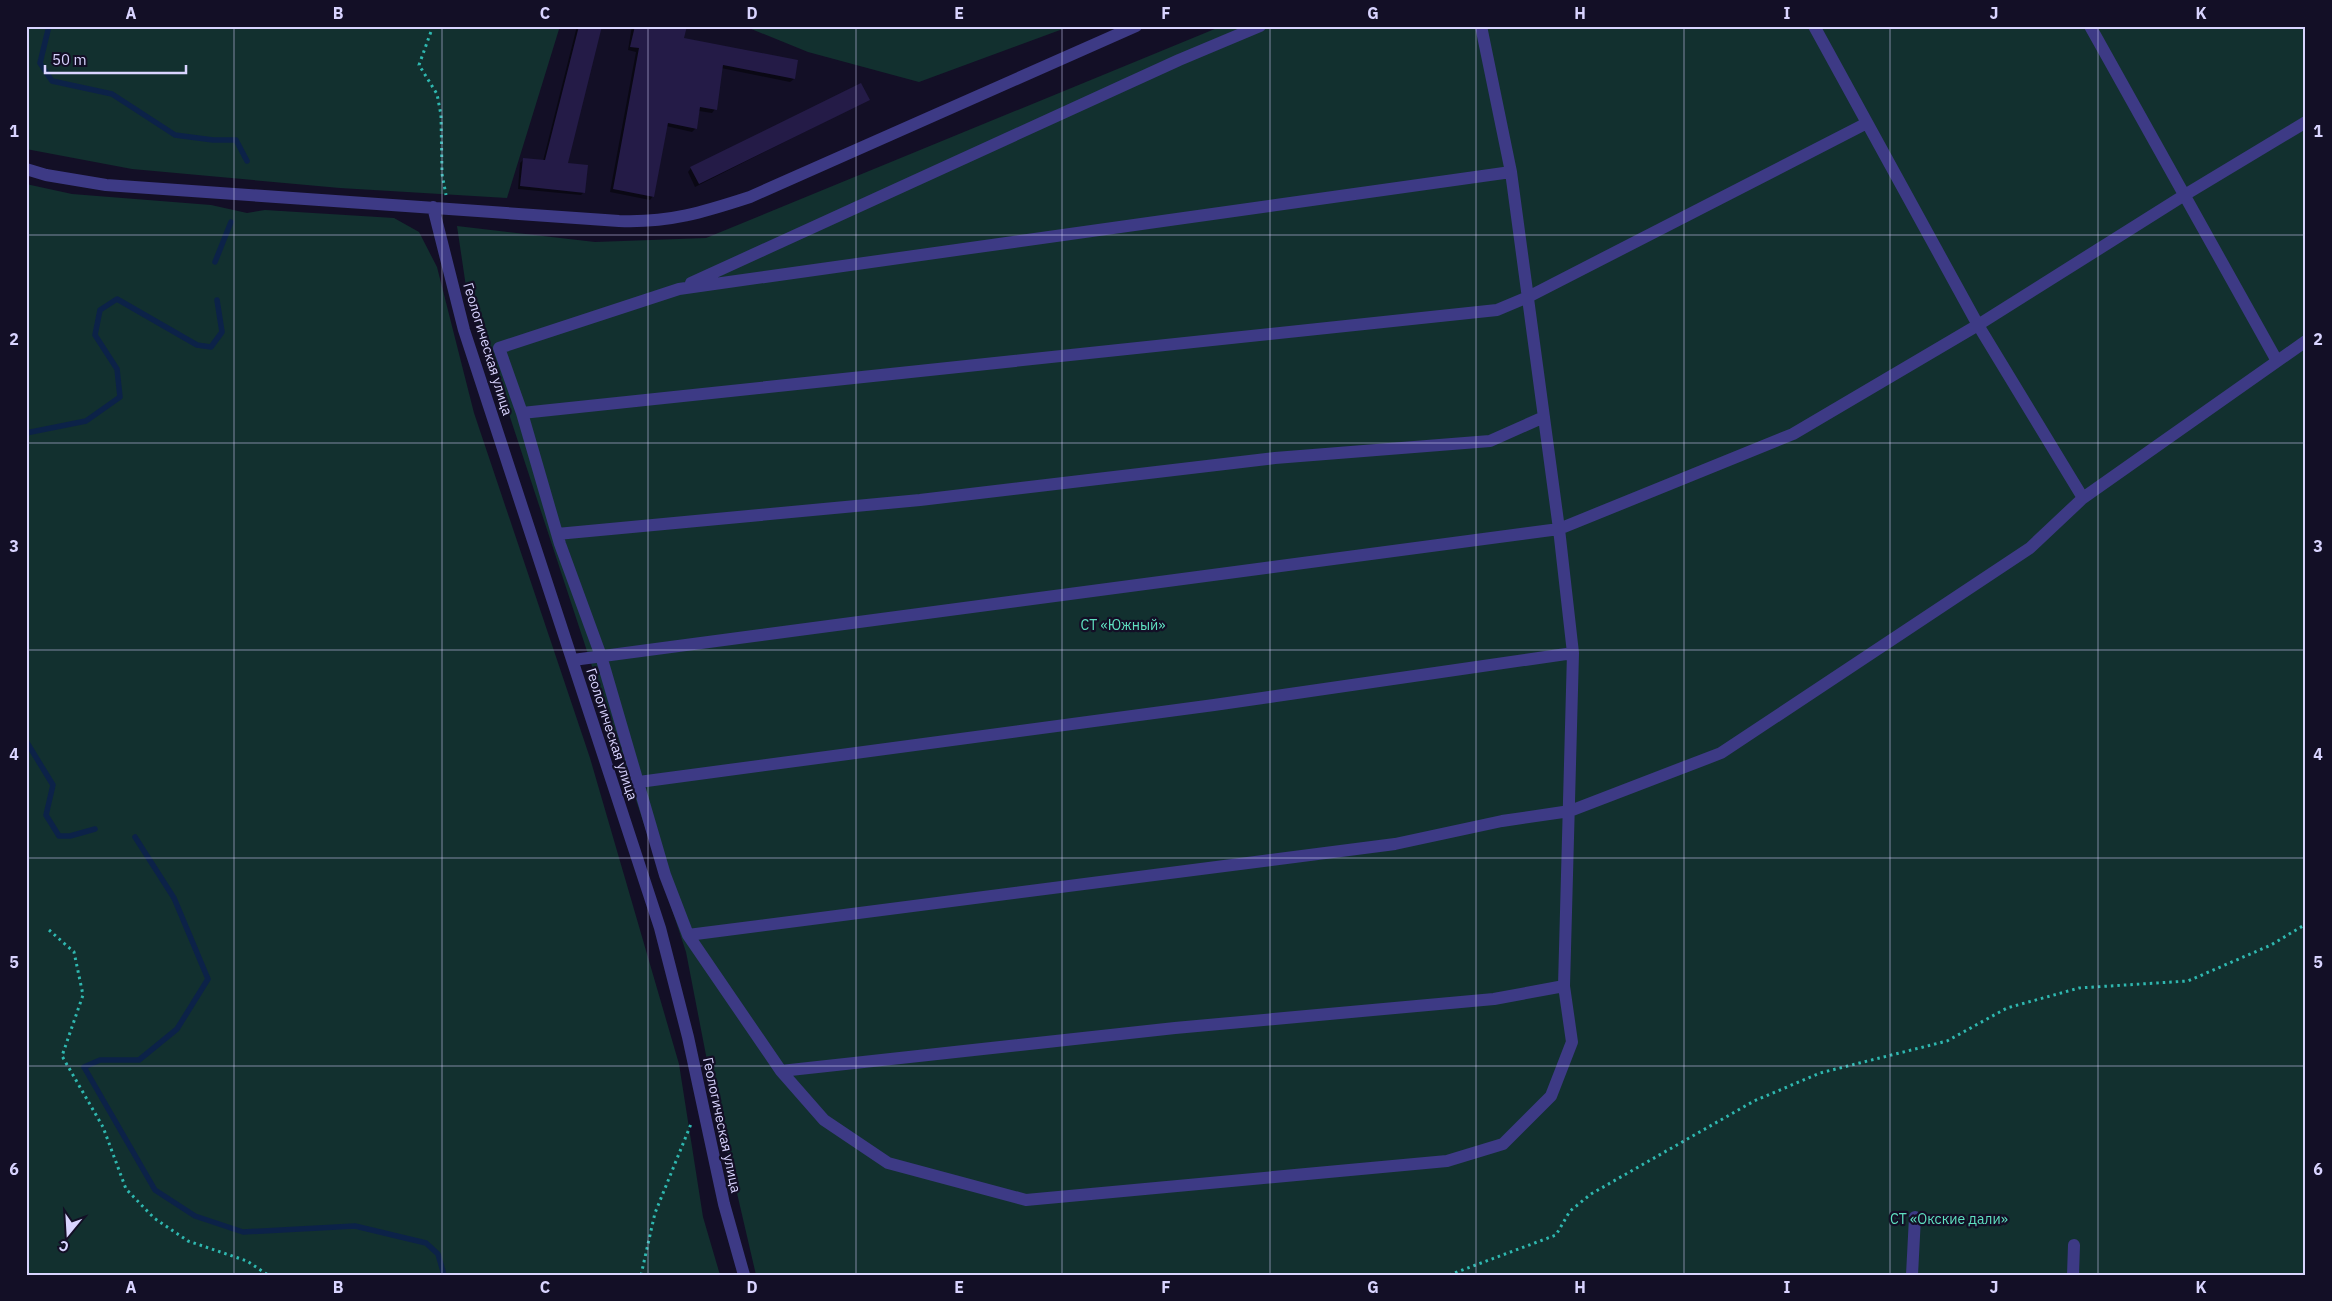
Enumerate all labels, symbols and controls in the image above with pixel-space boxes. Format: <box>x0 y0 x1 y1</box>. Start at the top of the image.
text: A <box>126 3 137 23</box>
text: B <box>333 3 344 23</box>
text: C <box>540 3 550 23</box>
text: D <box>746 3 758 23</box>
text: E <box>954 3 964 23</box>
text: F <box>1161 3 1171 23</box>
text: G <box>1367 3 1379 23</box>
text: H <box>1574 3 1586 23</box>
text: I <box>1784 3 1791 23</box>
text: J <box>1990 3 1998 23</box>
text: K <box>2195 3 2207 23</box>
scale bar <box>45 42 186 74</box>
text: 50 m <box>52 50 87 69</box>
text: 1 <box>9 121 19 141</box>
text: 1 <box>2313 121 2323 141</box>
street label: Геологическая улица <box>459 280 517 418</box>
text: 2 <box>9 329 19 349</box>
text: 2 <box>2313 329 2323 349</box>
text: 3 <box>9 536 19 556</box>
text: 3 <box>2313 536 2323 556</box>
park label: СТ «Южный» <box>1081 616 1165 634</box>
street label: Геологическая улица <box>582 666 642 803</box>
text: 4 <box>9 744 19 764</box>
text: 4 <box>2313 744 2323 764</box>
text: 5 <box>9 952 19 972</box>
text: 5 <box>2313 952 2323 972</box>
street label: Геологическая улица <box>699 1056 745 1195</box>
text: 6 <box>9 1159 19 1179</box>
text: 6 <box>2313 1159 2323 1179</box>
north arrow <box>42 1208 92 1258</box>
park label: СТ «Окские дали» <box>1890 1210 2008 1228</box>
text: С <box>57 1236 71 1256</box>
text: A <box>126 1277 137 1297</box>
text: B <box>333 1277 344 1297</box>
text: C <box>540 1277 550 1297</box>
text: D <box>746 1277 758 1297</box>
text: E <box>954 1277 964 1297</box>
text: F <box>1161 1277 1171 1297</box>
text: G <box>1367 1277 1379 1297</box>
text: H <box>1574 1277 1586 1297</box>
text: I <box>1784 1277 1791 1297</box>
text: J <box>1990 1277 1998 1297</box>
text: K <box>2195 1277 2207 1297</box>

